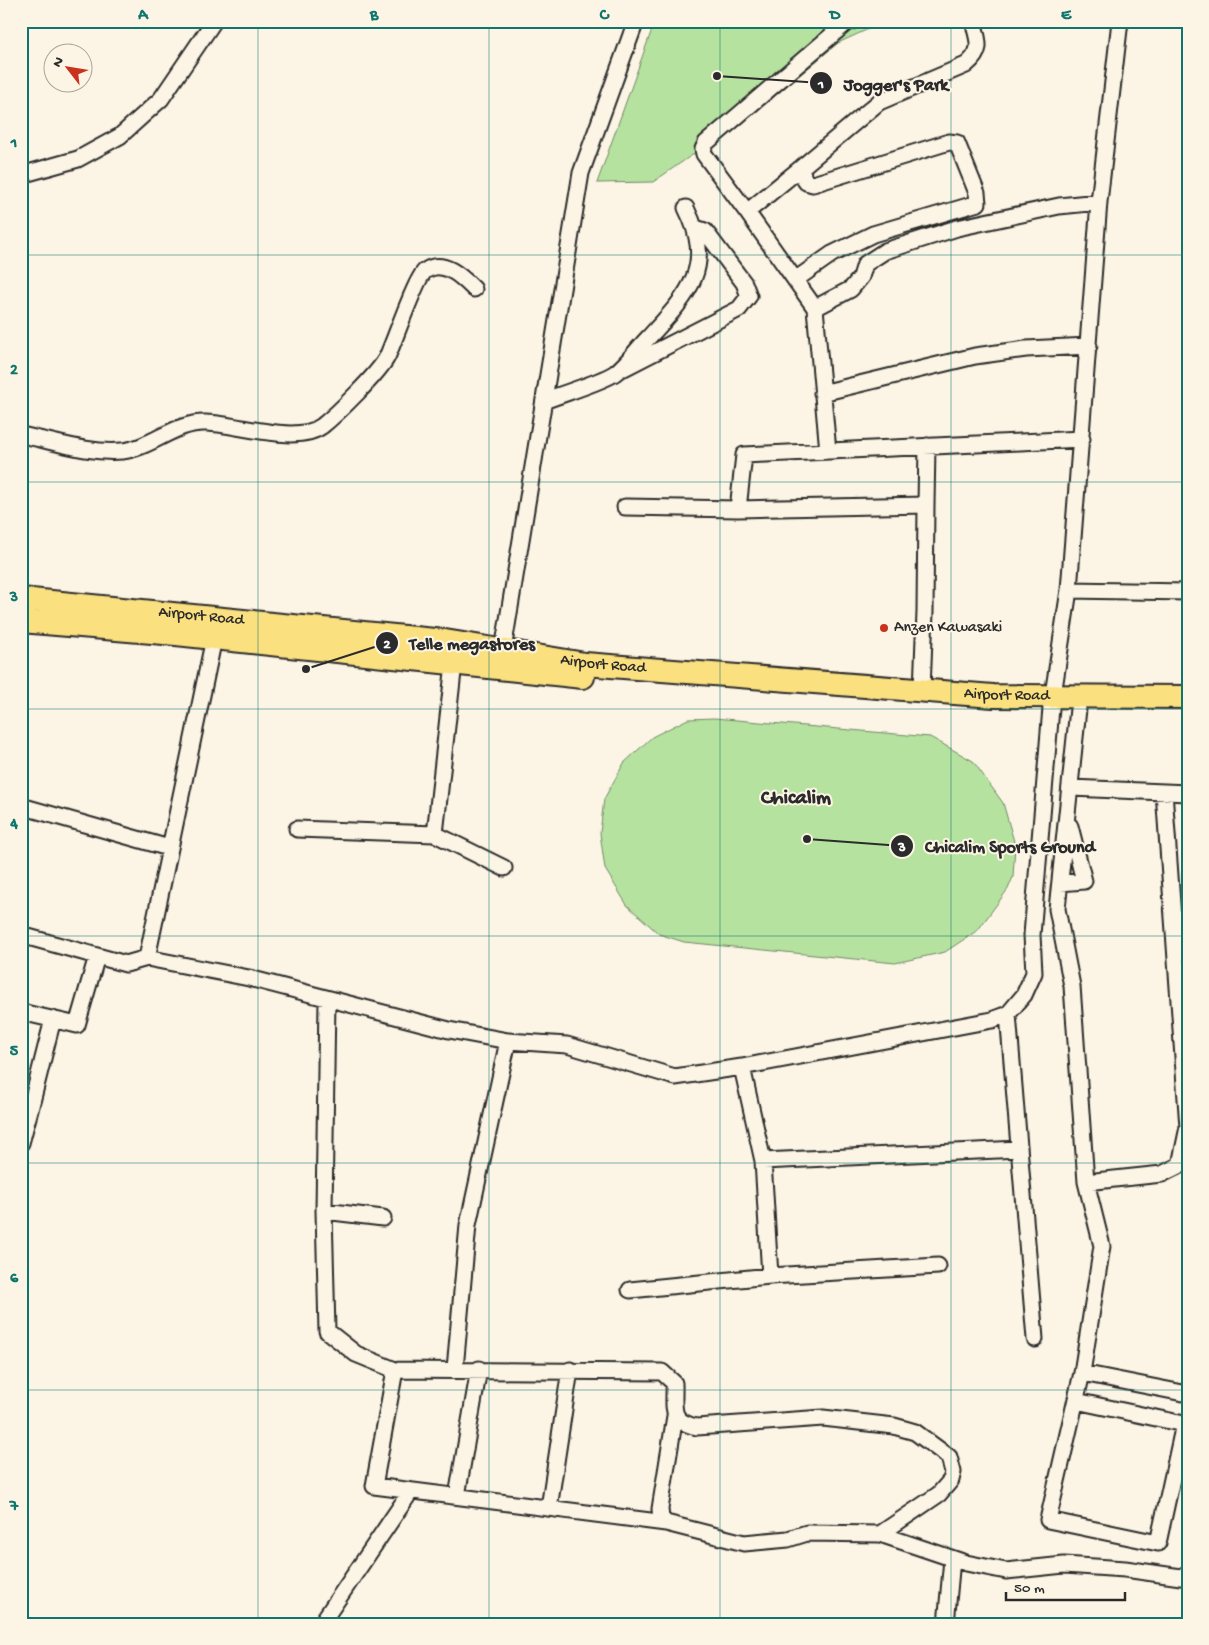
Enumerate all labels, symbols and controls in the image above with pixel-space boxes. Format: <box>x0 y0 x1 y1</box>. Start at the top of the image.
text: A <box>137 7 149 26</box>
text: B <box>369 7 379 26</box>
text: C <box>599 7 610 26</box>
text: D <box>828 7 841 26</box>
text: E <box>1061 7 1072 26</box>
north arrow <box>42 42 92 92</box>
text: N <box>49 54 69 71</box>
callout: Jogger's Park <box>809 67 959 100</box>
text: 1 <box>817 76 824 94</box>
text: Jogger's Park <box>843 76 950 97</box>
text: 1 <box>10 135 17 154</box>
text: 2 <box>10 362 18 381</box>
text: 3 <box>9 589 18 608</box>
street label: Airport Road <box>158 603 246 631</box>
place label: Anzen Kawasaki <box>894 619 1002 638</box>
marker: Anzen Kawasaki <box>878 622 890 634</box>
callout: Telle megastores <box>374 626 545 659</box>
text: Telle megastores <box>407 635 536 656</box>
text: 2 <box>383 636 391 654</box>
street label: Airport Road <box>559 651 648 678</box>
street label: Airport Road <box>963 684 1051 706</box>
district label: Chicalim <box>760 787 831 812</box>
text: 4 <box>9 816 18 835</box>
callout: Chicalim Sports Ground <box>890 829 1105 862</box>
text: Chicalim Sports Ground <box>924 838 1098 859</box>
text: 3 <box>897 839 906 857</box>
text: 5 <box>10 1043 19 1062</box>
text: 6 <box>10 1270 19 1289</box>
text: 7 <box>9 1498 19 1517</box>
scale bar <box>1006 1570 1125 1602</box>
text: 50 m <box>1014 1580 1045 1598</box>

